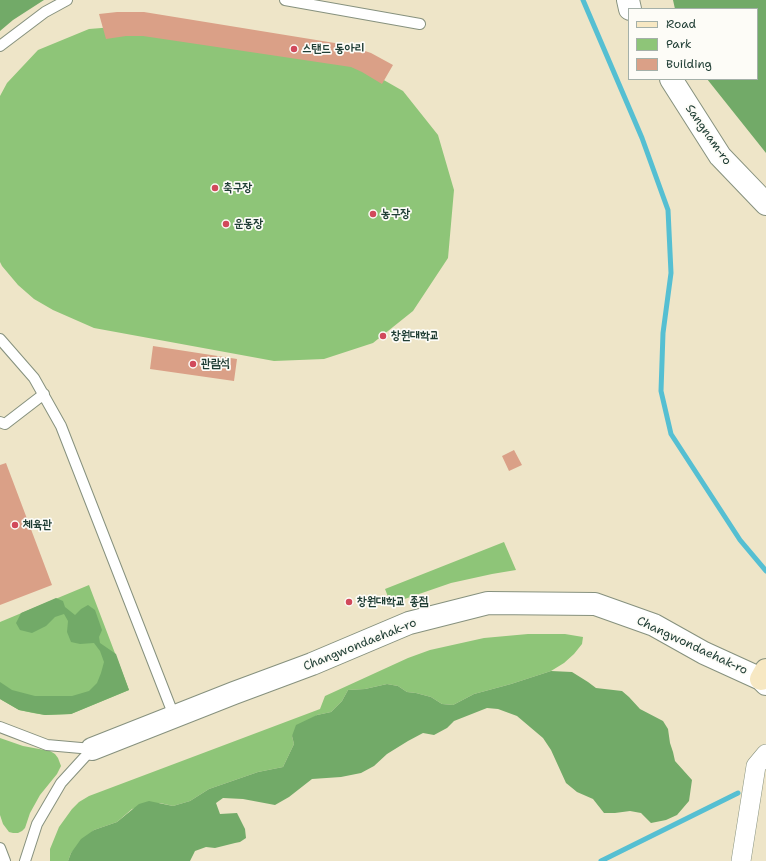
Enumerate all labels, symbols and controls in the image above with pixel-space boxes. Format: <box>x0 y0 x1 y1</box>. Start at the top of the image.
legend <box>628 8 758 80</box>
text: Road <box>666 16 696 32</box>
text: Park <box>666 36 692 52</box>
place label: 스탠드 동아리 <box>302 42 364 56</box>
marker: 스탠드 동아리 <box>289 44 299 54</box>
text: Building <box>666 56 712 72</box>
street label: Sangnam-ro <box>682 102 734 168</box>
place label: 축구장 <box>223 181 252 195</box>
marker: 축구장 <box>210 183 220 193</box>
place label: 농구장 <box>381 207 410 221</box>
marker: 농구장 <box>368 209 378 219</box>
place label: 운동장 <box>234 217 263 231</box>
marker: 운동장 <box>221 219 231 229</box>
place label: 창원대학교 <box>391 329 439 343</box>
marker: 창원대학교 <box>378 331 388 341</box>
place label: 관람석 <box>201 357 230 371</box>
marker: 관람석 <box>188 359 198 369</box>
place label: 체육관 <box>23 518 52 532</box>
marker: 체육관 <box>10 520 20 530</box>
place label: 창원대학교 종점 <box>357 595 429 609</box>
marker: 창원대학교 종점 <box>344 597 354 607</box>
street label: Changwondaehak-ro <box>634 614 750 678</box>
street label: Changwondaehak-ro <box>301 616 419 674</box>

